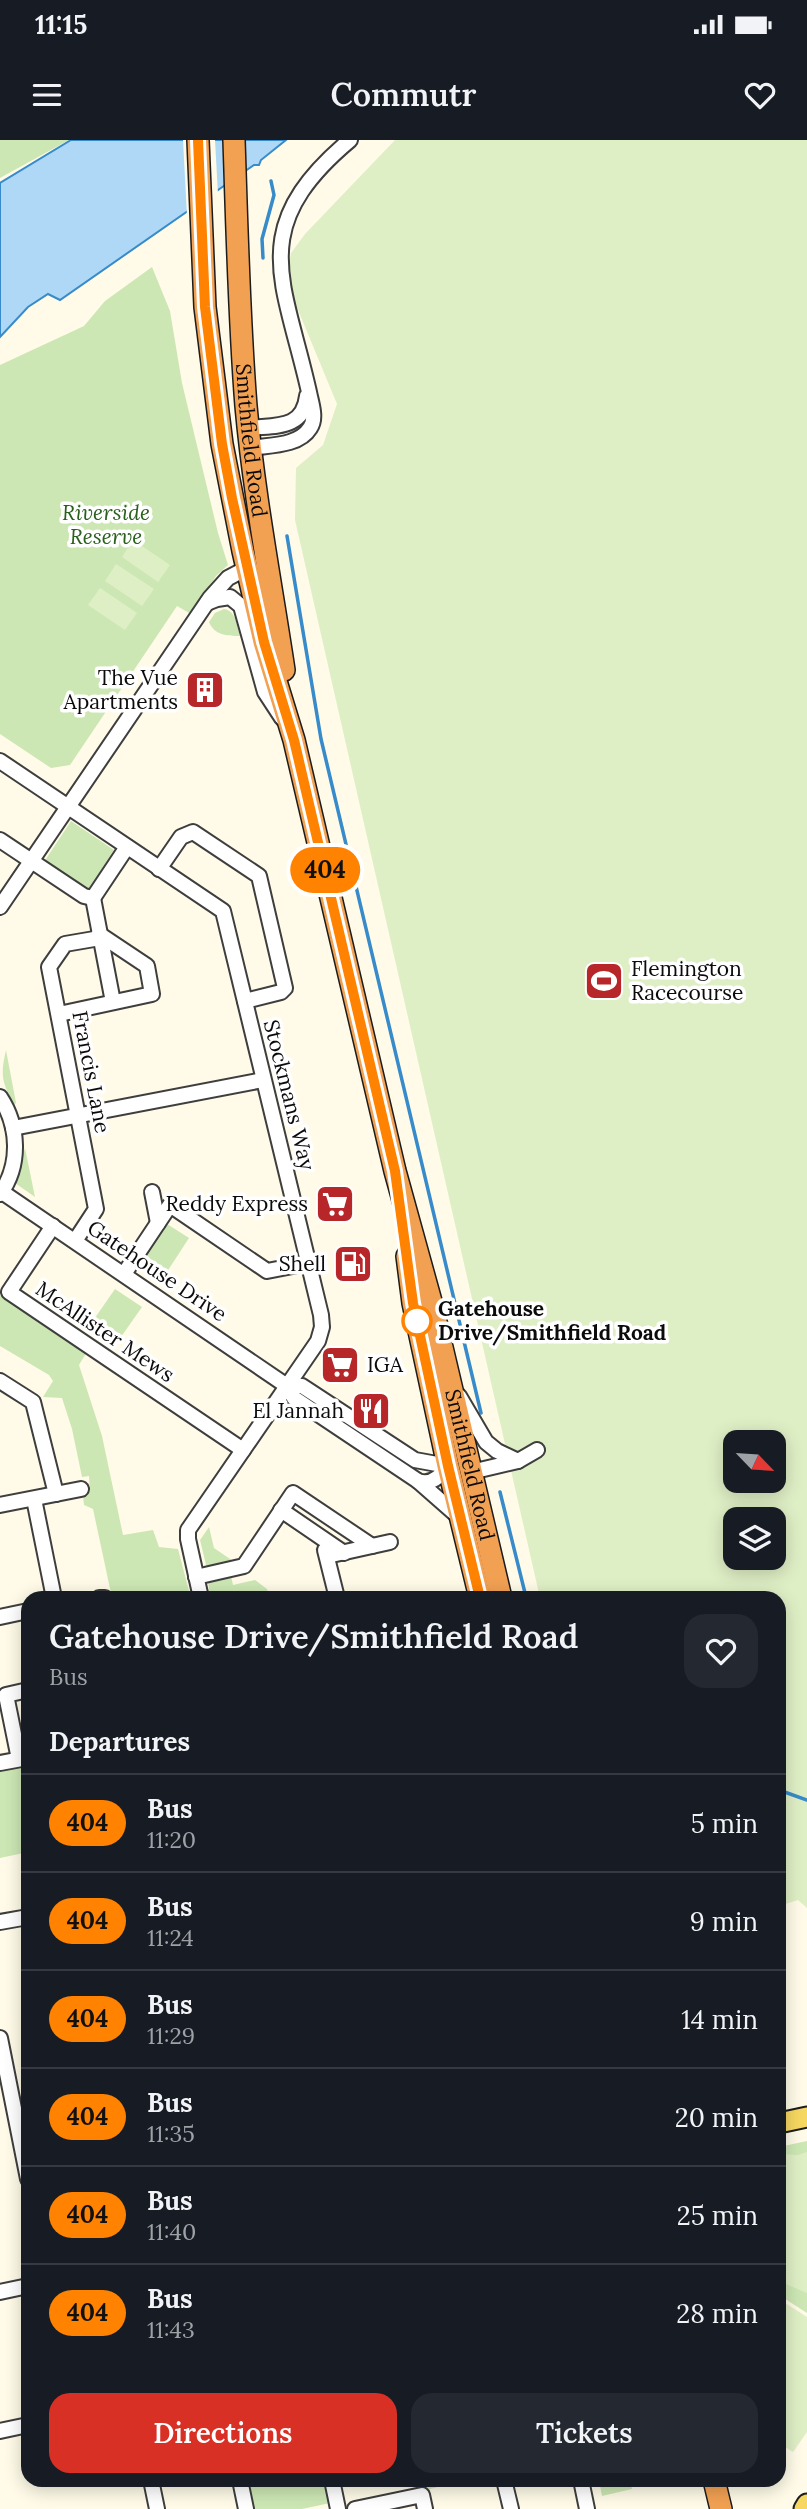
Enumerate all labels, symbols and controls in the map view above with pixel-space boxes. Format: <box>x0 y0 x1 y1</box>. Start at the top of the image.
text: 11:15 <box>35 8 87 41</box>
text: Commutr <box>331 74 476 115</box>
icon: menu <box>28 76 66 114</box>
icon: heart <box>741 76 779 114</box>
street label: Smithfield Road <box>230 363 274 519</box>
park label: Riverside Reserve <box>62 499 150 550</box>
place label: The Vue Apartments <box>63 664 178 715</box>
building icon: The Vue Apartments <box>184 669 226 711</box>
line badge: 404 <box>285 847 365 893</box>
text: 404 <box>304 854 346 885</box>
place label: Flemington Racecourse <box>631 955 743 1006</box>
sports icon: Flemington Racecourse <box>583 960 625 1002</box>
street label: Francis Lane <box>66 1009 117 1135</box>
street label: Stockmans Way <box>258 1017 321 1173</box>
supermarket icon: Reddy Express <box>314 1183 356 1225</box>
place label: Reddy Express <box>166 1190 308 1217</box>
street label: Gatehouse Drive <box>82 1214 232 1327</box>
fuel station icon: Shell <box>332 1243 374 1285</box>
place label: Shell <box>279 1250 326 1277</box>
street label: McAllister Mews <box>31 1275 180 1388</box>
place label: Gatehouse Drive/Smithfield Road <box>438 1295 666 1346</box>
marker: Gatehouse Drive/Smithfield Road <box>402 1306 432 1336</box>
supermarket icon: IGA <box>319 1344 361 1386</box>
place label: IGA <box>367 1351 404 1378</box>
street label: Smithfield Road <box>439 1386 501 1543</box>
restaurant icon: El Jannah <box>350 1390 392 1432</box>
place label: El Jannah <box>252 1397 344 1424</box>
north arrow <box>723 1430 786 1493</box>
map controls <box>723 1430 786 1570</box>
button: layers <box>723 1507 786 1570</box>
button: heart <box>684 1614 758 1688</box>
text: Gatehouse Drive/Smithfield Road <box>49 1615 578 1657</box>
text: Bus <box>49 1662 88 1691</box>
text: Departures <box>49 1725 190 1758</box>
text: Bus <box>147 1792 193 1825</box>
text: 404 <box>67 1807 108 1838</box>
text: 5 min <box>691 1807 758 1840</box>
text: 11:20 <box>147 1825 196 1854</box>
text: Bus <box>147 1890 193 1923</box>
text: 404 <box>67 1905 108 1936</box>
text: 9 min <box>690 1905 758 1938</box>
text: 11:24 <box>147 1923 194 1952</box>
text: Bus <box>147 1988 193 2021</box>
text: 404 <box>67 2003 108 2034</box>
text: 14 min <box>681 2003 758 2036</box>
text: 11:29 <box>147 2021 195 2050</box>
text: Bus <box>147 2086 193 2119</box>
text: 404 <box>67 2101 108 2132</box>
text: 20 min <box>675 2101 758 2134</box>
text: 11:35 <box>147 2119 195 2148</box>
text: Bus <box>147 2184 193 2217</box>
text: 404 <box>67 2199 108 2230</box>
text: 25 min <box>677 2199 758 2232</box>
text: 11:40 <box>147 2217 196 2246</box>
text: Bus <box>147 2282 193 2315</box>
text: 404 <box>67 2297 108 2328</box>
text: 28 min <box>676 2297 758 2330</box>
text: 11:43 <box>147 2315 195 2344</box>
button: Directions <box>49 2393 397 2473</box>
button: Tickets <box>411 2393 758 2473</box>

